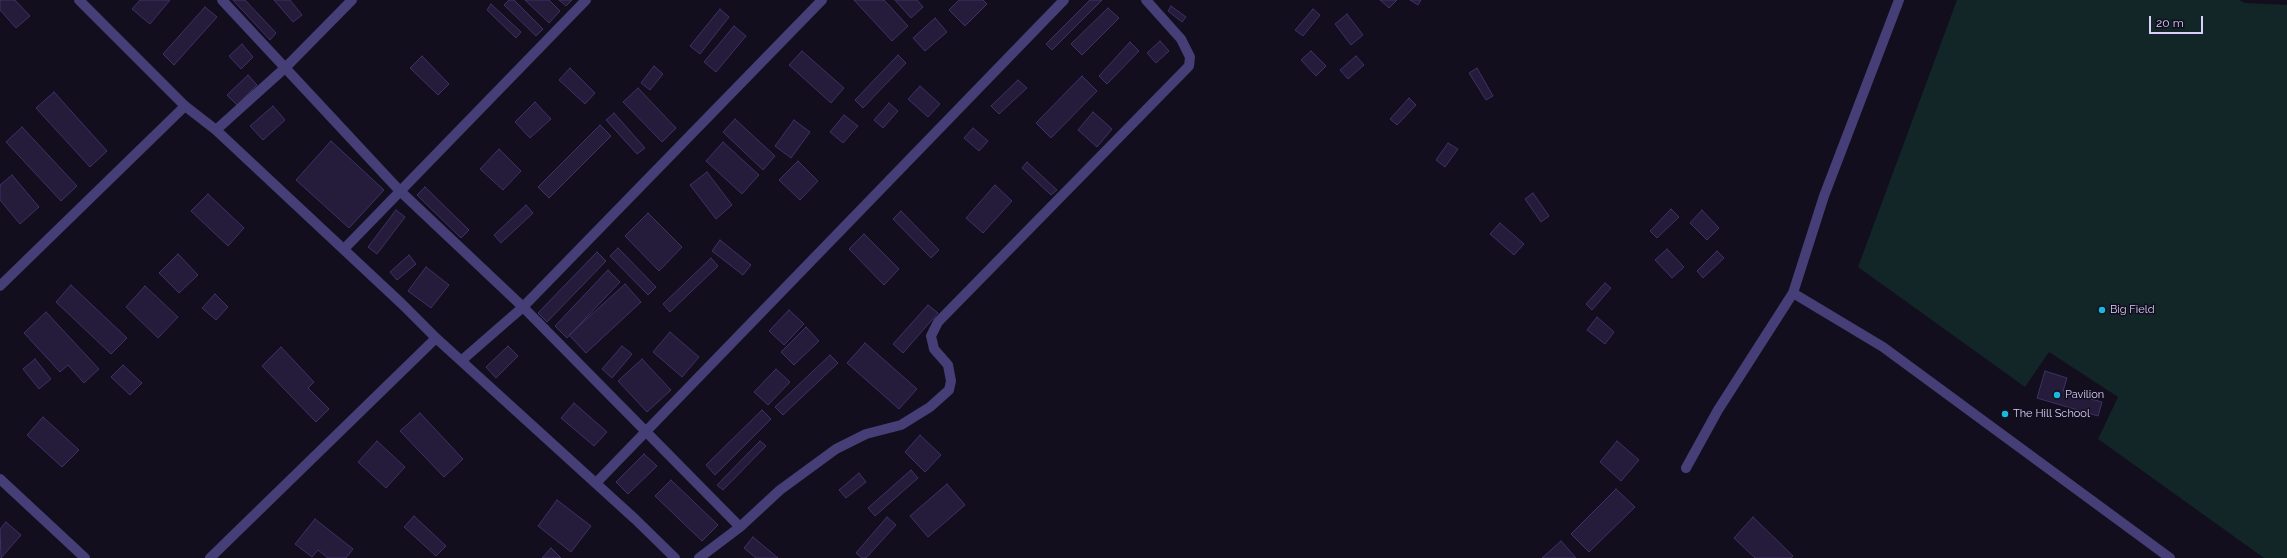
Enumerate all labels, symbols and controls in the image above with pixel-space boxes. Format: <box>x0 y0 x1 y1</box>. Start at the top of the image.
scale bar <box>2151 8 2205 34</box>
text: 20 m <box>2156 16 2184 30</box>
place label: Big Field <box>2110 303 2154 317</box>
marker: Big Field <box>2097 305 2107 315</box>
place label: Pavilion <box>2065 388 2104 402</box>
marker: Pavilion <box>2052 390 2062 400</box>
place label: The Hill School <box>2013 407 2090 421</box>
marker: The Hill School <box>2000 409 2010 419</box>

